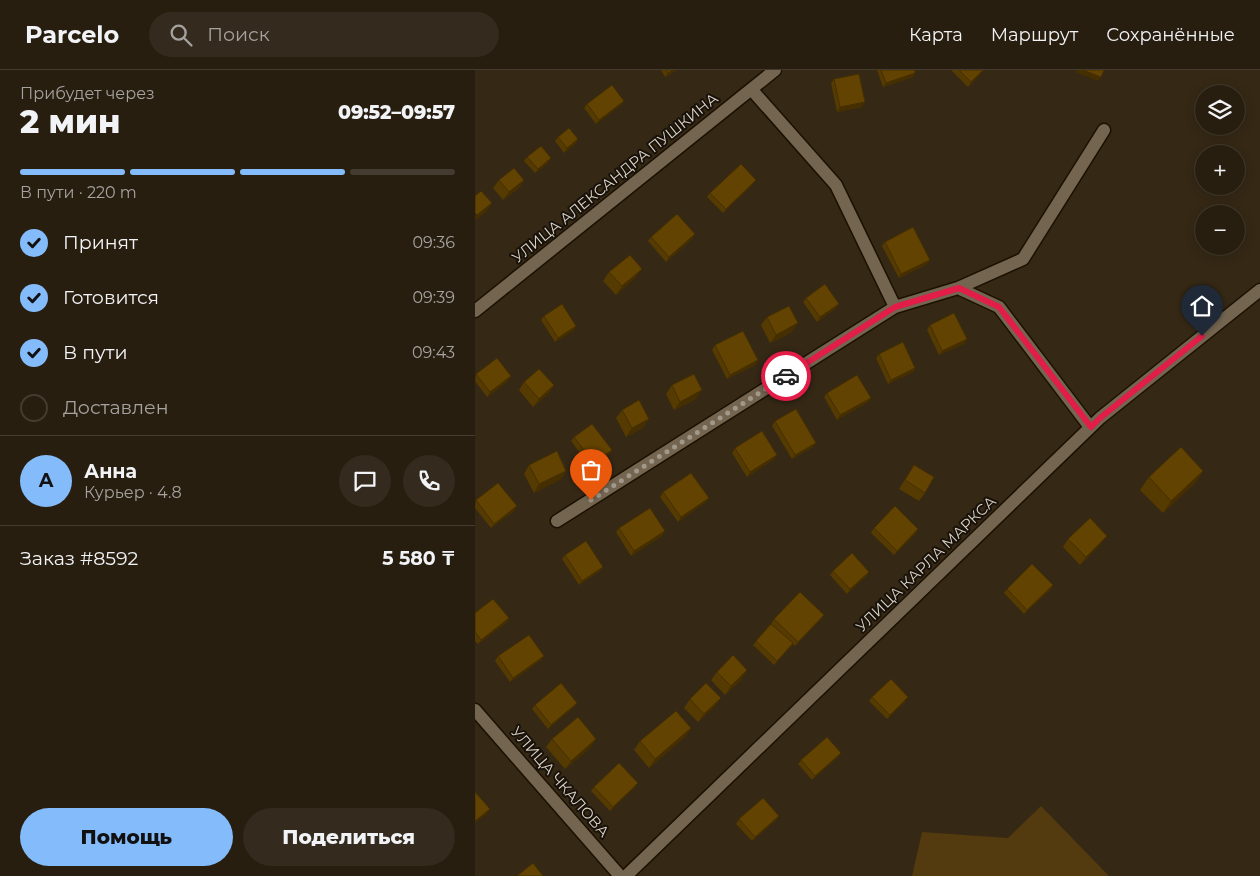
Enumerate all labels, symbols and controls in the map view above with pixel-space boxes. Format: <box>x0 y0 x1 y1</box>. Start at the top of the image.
search box <box>149 12 499 57</box>
text: Parcelo <box>25 20 119 49</box>
icon: search <box>167 21 195 49</box>
text: Поиск <box>207 23 270 46</box>
text: Карта <box>909 24 963 46</box>
text: Маршрут <box>991 24 1078 46</box>
text: Сохранённые <box>1106 24 1235 46</box>
text: Прибудет через <box>20 84 155 103</box>
map controls <box>1195 85 1245 255</box>
button: layers <box>1195 85 1245 135</box>
street label: УЛИЦА АЛЕКСАНДРА ПУШКИНА <box>508 88 722 267</box>
text: 09:52–09:57 <box>338 101 455 124</box>
text: 2 мин <box>20 102 120 141</box>
button: + <box>1195 145 1245 195</box>
text: В пути · 220 m <box>20 183 137 202</box>
button: − <box>1195 205 1245 255</box>
icon: check <box>20 229 48 257</box>
text: Принят <box>63 231 138 254</box>
text: 09:36 <box>413 233 455 252</box>
icon: check <box>20 284 48 312</box>
pin <box>1181 285 1223 336</box>
text: Готовится <box>63 286 159 309</box>
text: 09:39 <box>413 288 455 307</box>
icon: home <box>1188 292 1216 320</box>
icon: check <box>20 339 48 367</box>
text: В пути <box>63 341 128 364</box>
text: 09:43 <box>412 343 455 362</box>
courier <box>761 351 811 401</box>
icon: car <box>772 362 800 390</box>
text: Доставлен <box>63 396 169 419</box>
pin <box>570 449 612 500</box>
button: chat <box>339 455 391 507</box>
button: phone <box>403 455 455 507</box>
icon: bag <box>577 456 605 484</box>
text: Анна <box>84 460 137 483</box>
text: А <box>38 469 54 492</box>
text: Курьер · 4.8 <box>84 483 182 502</box>
street label: УЛИЦА КАРЛА МАРКСА <box>852 492 1000 636</box>
text: Заказ #8592 <box>20 547 138 570</box>
text: 5 580 ₸ <box>382 547 455 570</box>
street label: УЛИЦА ЧКАЛОВА <box>507 722 614 841</box>
button: Помощь <box>20 808 233 866</box>
button: Поделиться <box>243 808 455 866</box>

